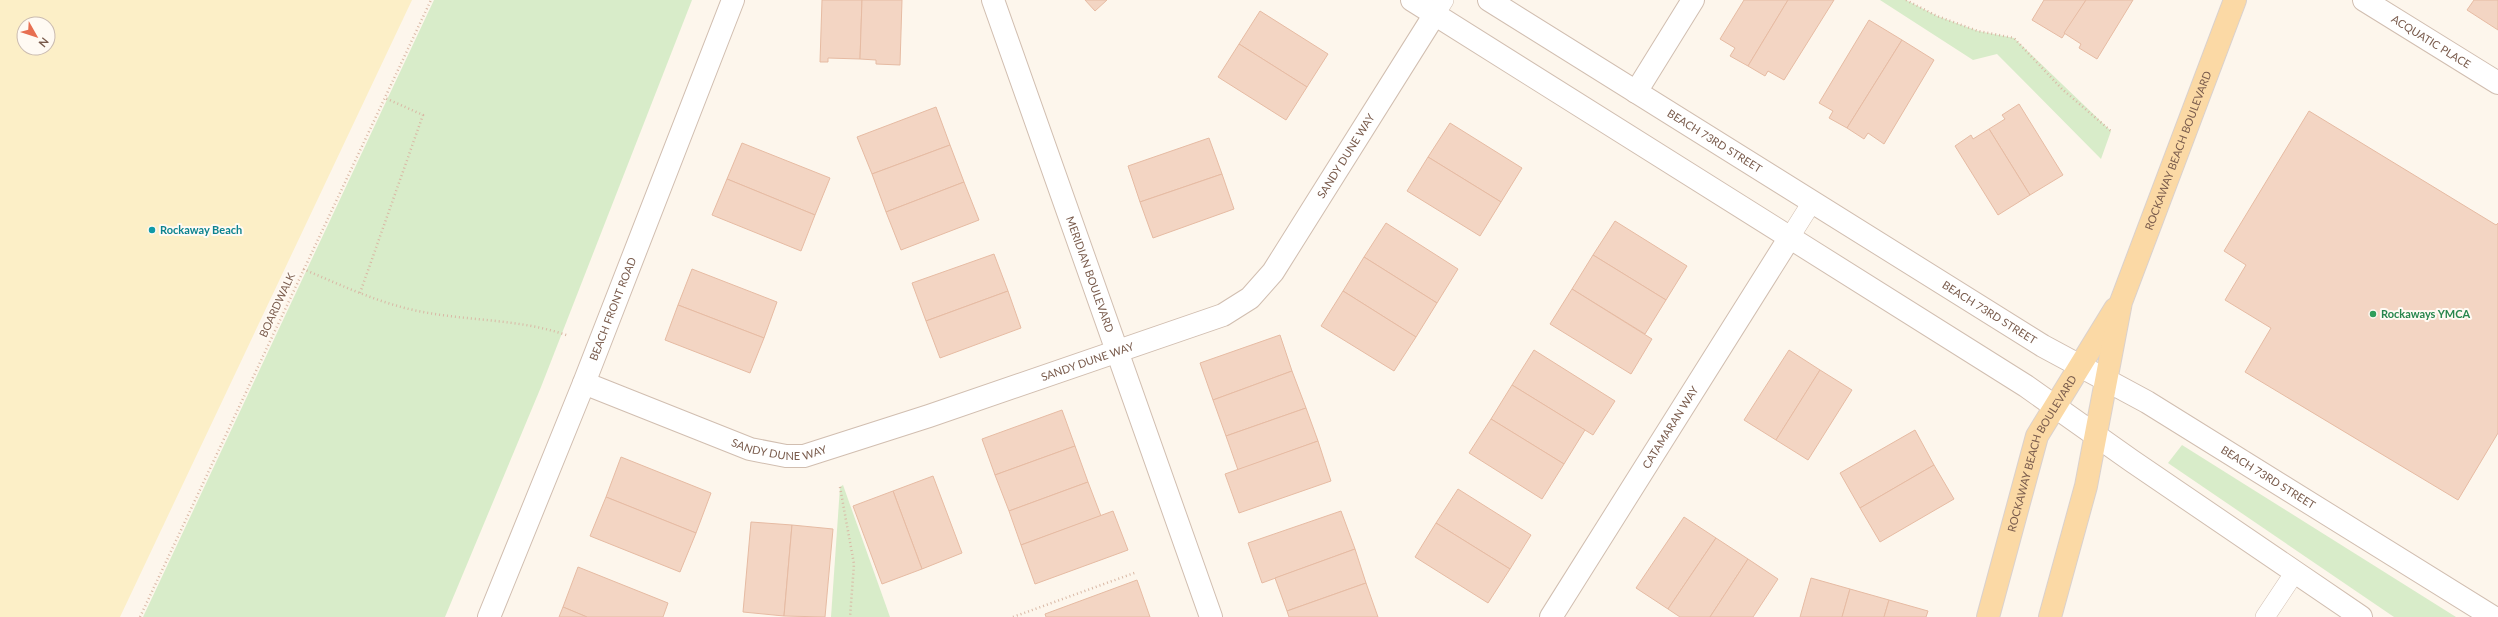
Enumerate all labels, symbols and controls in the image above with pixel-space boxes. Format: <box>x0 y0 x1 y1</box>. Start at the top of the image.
street label: ACQUATIC PLACE <box>2389 12 2473 71</box>
north arrow <box>16 16 56 56</box>
text: N <box>36 35 52 50</box>
street label: ROCKAWAY BEACH BOULEVARD <box>2142 69 2214 232</box>
street label: BEACH 73RD STREET <box>1665 106 1765 175</box>
street label: SANDY DUNE WAY <box>1314 111 1377 200</box>
street label: MERIDIAN BOULEVARD <box>1064 214 1117 334</box>
place label: Rockaway Beach <box>160 223 242 236</box>
marker: Rockaway Beach <box>147 225 157 235</box>
street label: BEACH FRONT ROAD <box>586 255 638 362</box>
street label: BOARDWALK <box>256 270 297 339</box>
street label: BEACH 73RD STREET <box>1940 278 2040 347</box>
place label: Rockaways YMCA <box>2381 307 2470 320</box>
marker: Rockaways YMCA <box>2368 309 2378 319</box>
street label: SANDY DUNE WAY <box>1039 339 1135 383</box>
street label: ROCKAWAY BEACH BOULEVARD <box>2004 373 2079 533</box>
street label: CATAMARAN WAY <box>1639 383 1701 471</box>
street label: SANDY DUNE WAY <box>730 435 828 462</box>
street label: BEACH 73RD STREET <box>2219 443 2319 511</box>

